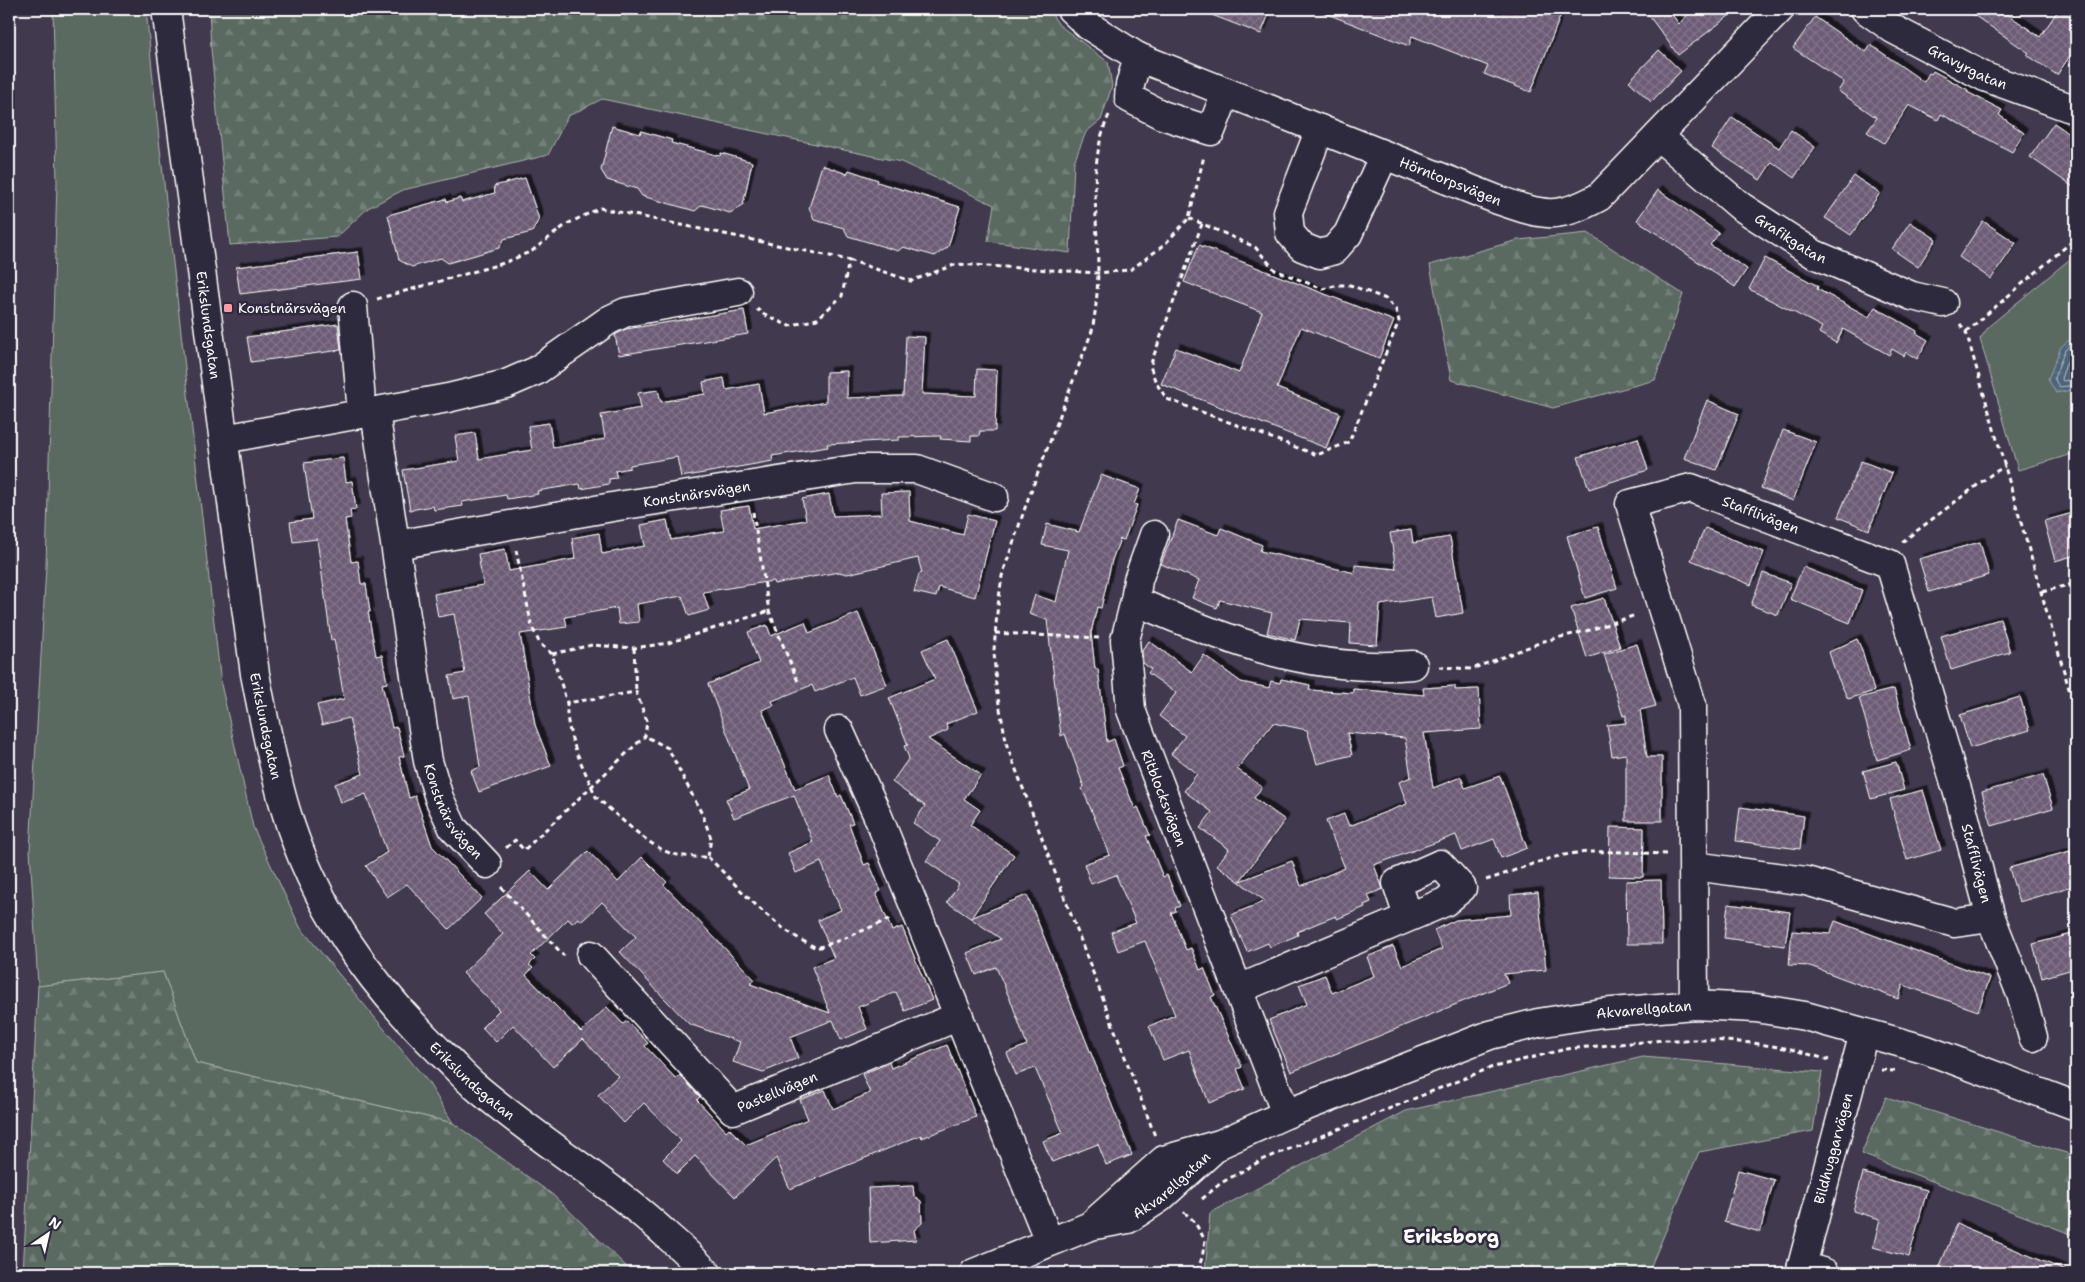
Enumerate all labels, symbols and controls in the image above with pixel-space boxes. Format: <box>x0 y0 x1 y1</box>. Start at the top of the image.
street label: Gravyrgatan <box>1925 40 2010 93</box>
street label: Hörntorpsvägen <box>1397 153 1505 210</box>
street label: Grafikgatan <box>1751 209 1830 268</box>
street label: Erikslundsgatan <box>192 270 225 381</box>
place label: Konstnärsvägen <box>238 299 347 317</box>
marker: Konstnärsvägen <box>222 302 234 314</box>
street label: Konstnärsvägen <box>642 476 752 511</box>
street label: Stafflivägen <box>1720 492 1802 538</box>
street label: Erikslundsgatan <box>246 671 286 782</box>
street label: Ritblocksvägen <box>1137 747 1191 849</box>
street label: Konstnärsvägen <box>420 761 487 863</box>
street label: Stafflivägen <box>1958 822 1996 905</box>
street label: Akvarellgatan <box>1595 996 1693 1022</box>
street label: Erikslundsgatan <box>426 1038 519 1124</box>
street label: Pastellvägen <box>734 1067 820 1116</box>
street label: Bildhuggarvägen <box>1810 1090 1857 1206</box>
street label: Akvarellgatan <box>1129 1147 1214 1223</box>
north arrow <box>22 1210 72 1260</box>
text: N <box>46 1213 65 1234</box>
district label: Eriksborg <box>1403 1224 1499 1249</box>

